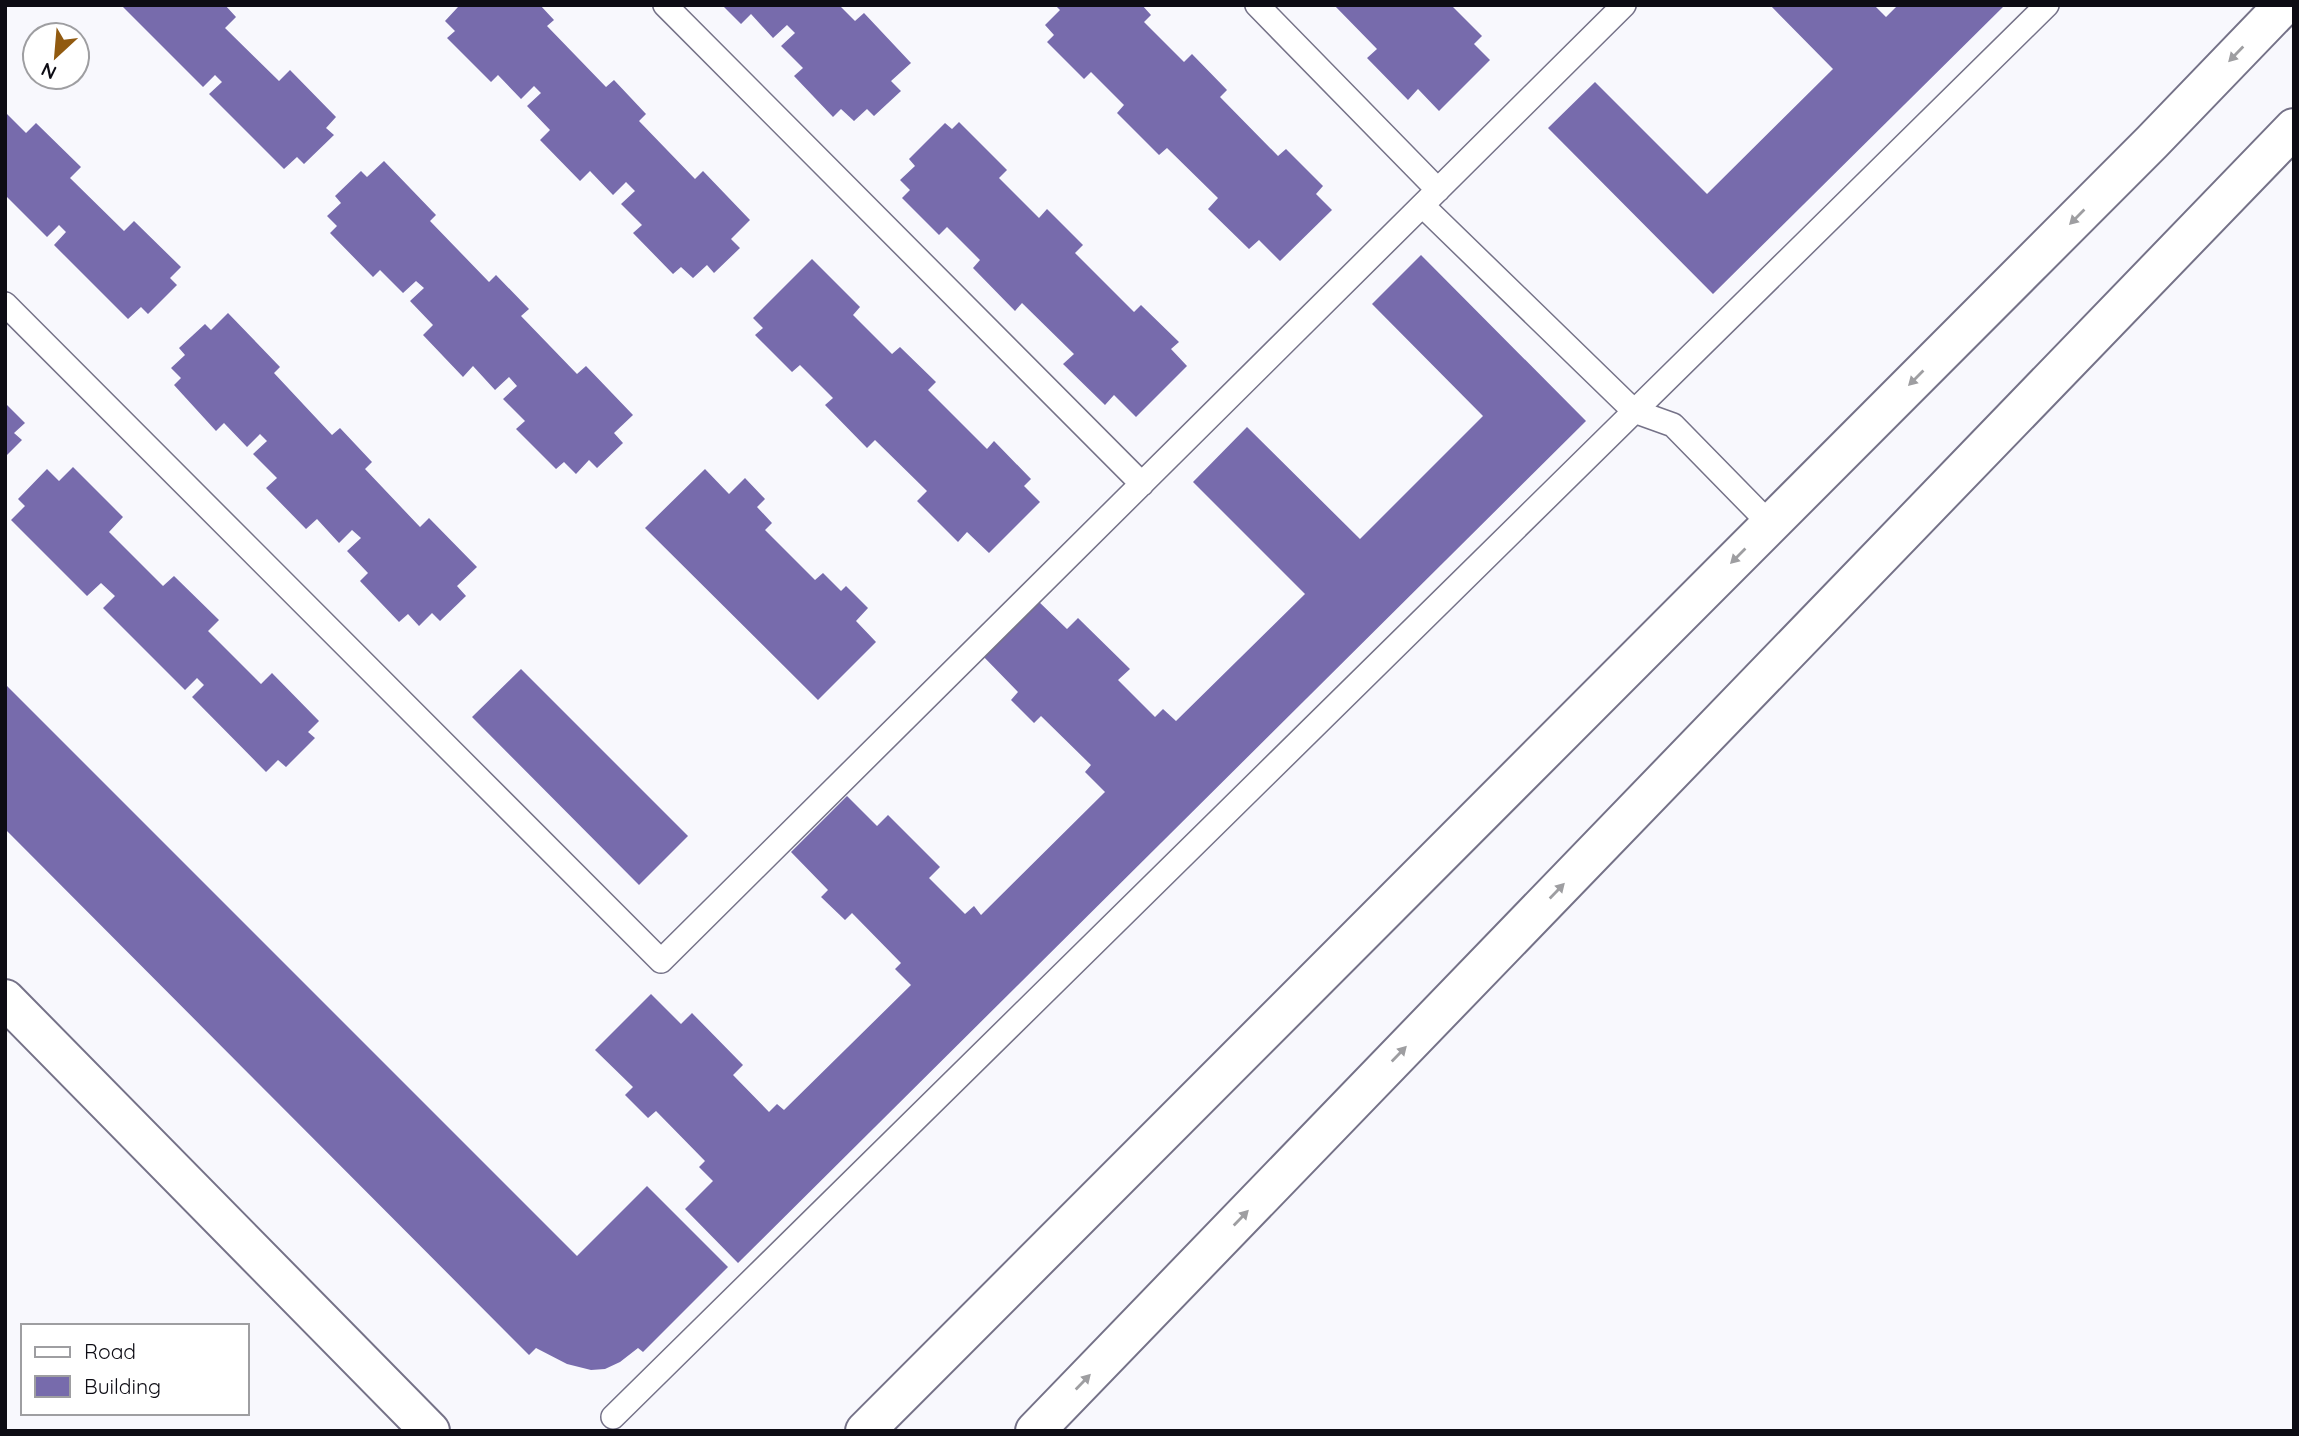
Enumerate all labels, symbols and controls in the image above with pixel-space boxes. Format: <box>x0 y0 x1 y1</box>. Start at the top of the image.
north arrow <box>21 21 91 91</box>
one-way arrow <box>2229 45 2245 62</box>
text: N <box>37 57 60 85</box>
one-way arrow <box>2068 208 2085 225</box>
one-way arrow <box>1908 369 1925 385</box>
one-way arrow <box>1730 548 1746 564</box>
one-way arrow <box>1548 883 1564 900</box>
one-way arrow <box>1390 1046 1407 1063</box>
one-way arrow <box>1232 1210 1248 1227</box>
legend <box>21 1324 248 1415</box>
text: Road <box>84 1338 136 1364</box>
text: Building <box>84 1373 161 1399</box>
one-way arrow <box>1074 1373 1091 1390</box>

